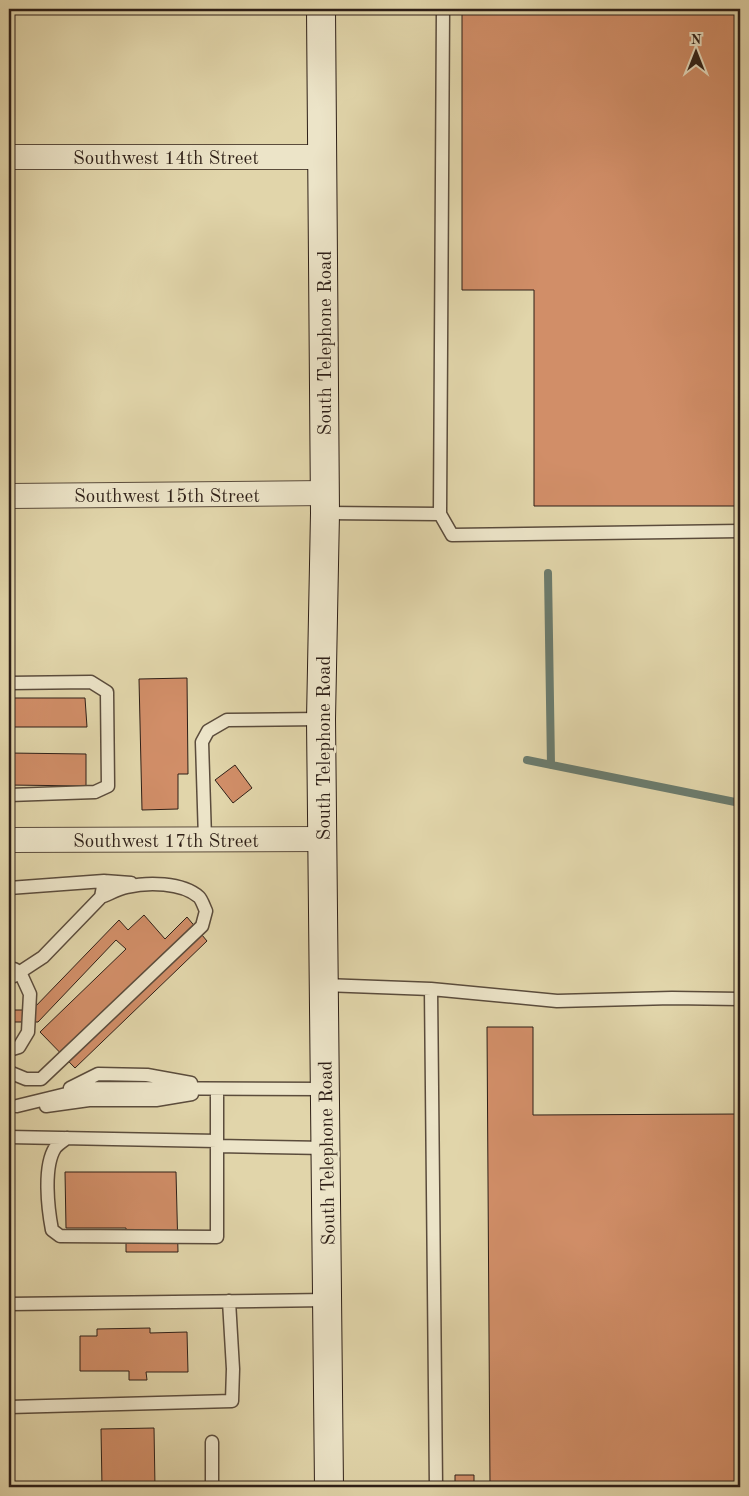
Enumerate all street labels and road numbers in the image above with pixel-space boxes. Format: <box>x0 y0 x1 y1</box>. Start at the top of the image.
street label: Southwest 14th Street <box>73 150 259 169</box>
street label: South Telephone Road <box>317 251 336 435</box>
street label: Southwest 15th Street <box>74 488 260 507</box>
street label: South Telephone Road <box>316 656 335 840</box>
street label: Southwest 17th Street <box>73 833 259 852</box>
street label: South Telephone Road <box>317 1060 340 1246</box>

